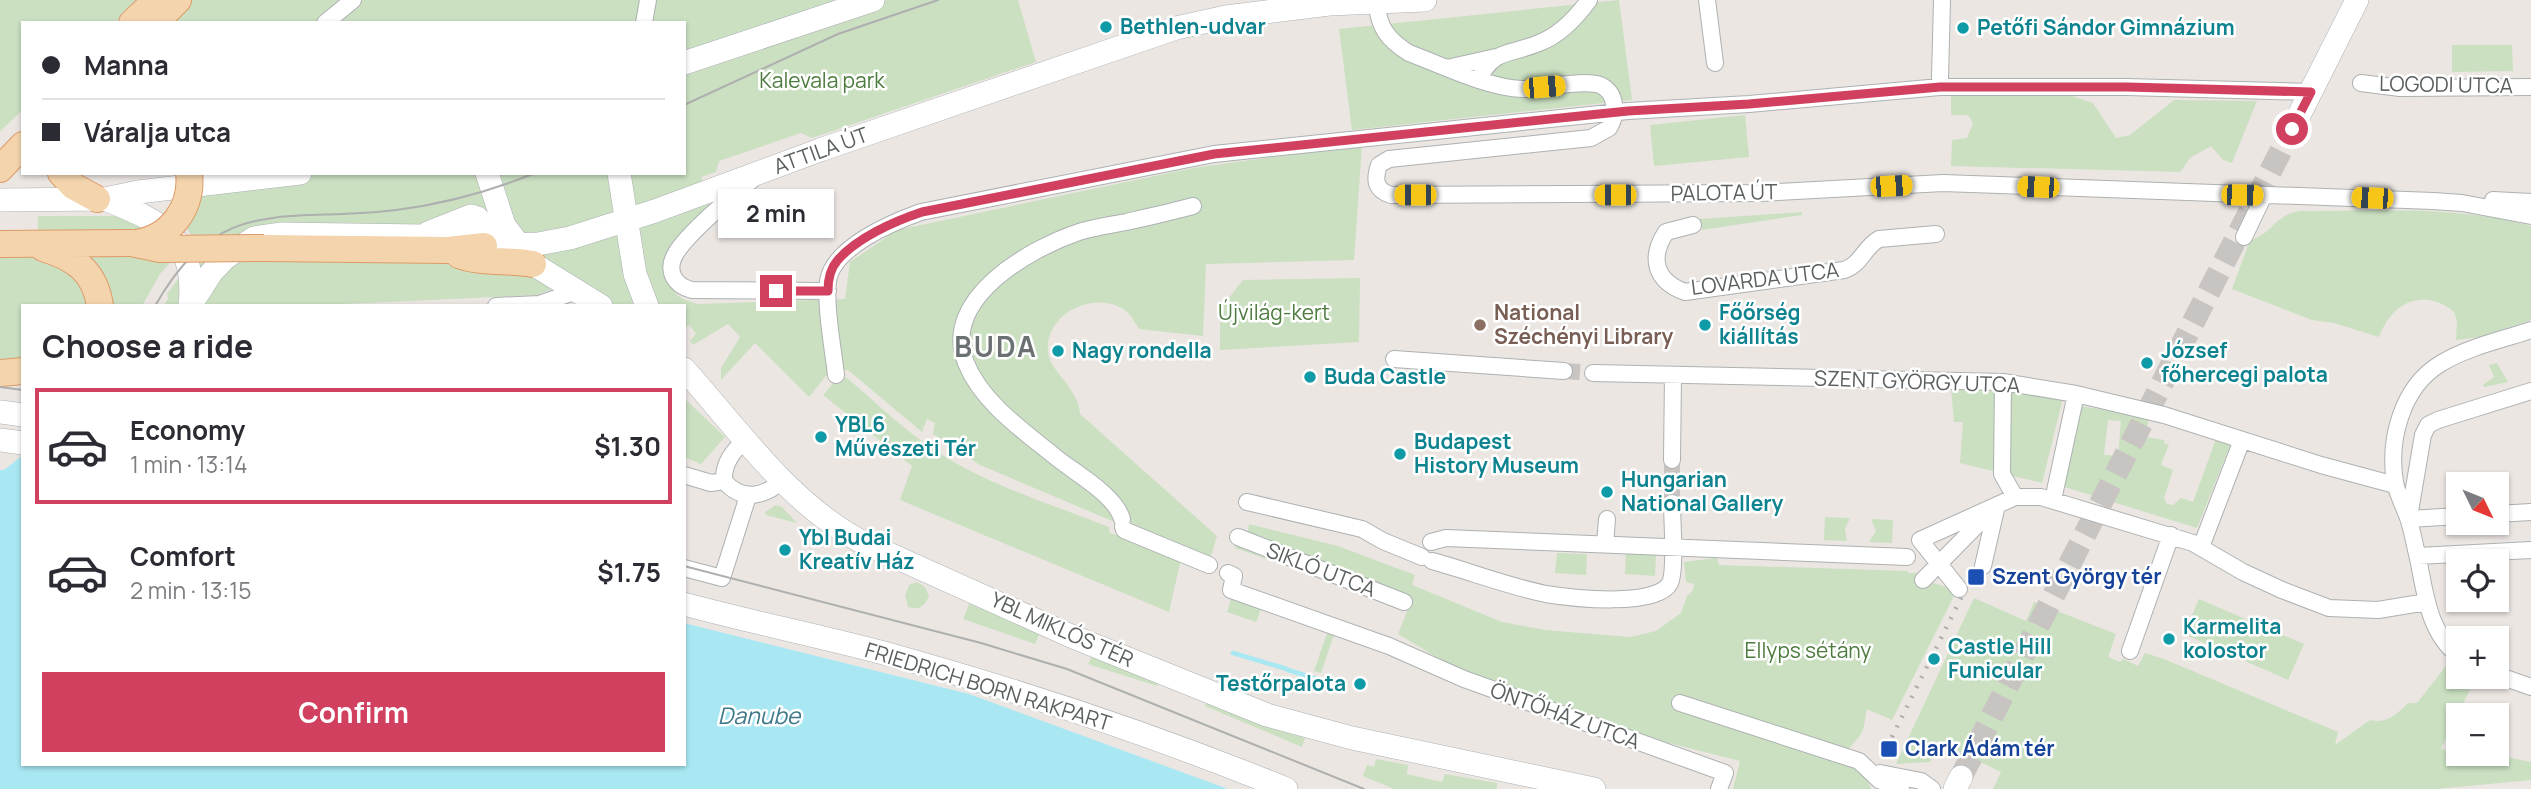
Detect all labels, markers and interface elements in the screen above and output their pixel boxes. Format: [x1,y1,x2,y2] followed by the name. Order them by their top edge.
[1120,12,1266,40] place label: Bethlen-udvar
[1977,13,2235,41] place label: Petőfi Sándor Gimnázium
[1098,19,1114,35] marker: Bethlen-udvar
[1955,20,1971,36] marker: Petőfi Sándor Gimnázium
[84,47,169,83] text: Manna
[759,66,885,94] park label: Kalevala park
[2379,69,2513,99] street label: LOGODI UTCA
[1523,75,1566,99] car
[2276,113,2308,145] route start
[84,114,231,150] text: Váralja utca
[769,120,872,180] street label: ATTILA ÚT
[1870,174,1913,198] car
[2017,176,2060,198] car
[1670,177,1778,207] street label: PALOTA ÚT
[2221,184,2264,206] car
[1395,185,1437,206] car
[1595,185,1637,206] car
[2351,187,2394,209] car
[718,190,834,238] callout: 2 min
[746,197,806,229] text: 2 min
[1689,255,1841,301] street label: LOVARDA UTCA
[760,275,792,307] route end
[1218,298,1330,326] park label: Újvilág-kert
[1494,298,1673,350] place label: National Széchényi Library
[1719,298,1801,350] place label: Főőrség kiállítás
[1472,317,1488,333] marker: National Széchényi Library
[1697,317,1713,333] marker: Főőrség kiállítás
[42,324,253,368] text: Choose a ride
[954,327,1038,365] district label: BUDA
[1072,336,1212,364] place label: Nagy rondella
[2161,336,2328,388] place label: József főhercegi palota
[1050,343,1066,359] marker: Nagy rondella
[2139,355,2155,371] marker: József főhercegi palota
[1324,362,1446,390] place label: Buda Castle
[1814,363,2021,399] street label: SZENT GYÖRGY UTCA
[1302,369,1318,385] marker: Buda Castle
[835,410,976,462] place label: YBL6 Művészeti Tér
[130,412,245,448] text: Economy
[46,415,109,478] icon: car
[1414,427,1579,479] place label: Budapest History Museum
[594,428,661,464] text: $1.30
[813,429,829,445] marker: YBL6 Művészeti Tér
[1392,446,1408,462] marker: Budapest History Museum
[130,448,248,480] text: 1 min · 13:14
[1621,465,1783,517] place label: Hungarian National Gallery
[2446,472,2510,536] north arrow
[2446,472,2509,766] map controls
[1599,484,1615,500] marker: Hungarian National Gallery
[799,523,915,575] place label: Ybl Budai Kreatív Ház
[1263,535,1380,603] street label: SIKLÓ UTCA
[130,538,236,574] text: Comfort
[46,541,109,604] icon: car
[777,542,793,558] marker: Ybl Budai Kreatív Ház
[2446,549,2509,612] button: locate
[597,554,661,590] text: $1.75
[1992,562,2162,590] place label: Szent György tér
[1966,567,1986,587] marker: Szent György tér
[130,574,251,606] text: 2 min · 13:15
[986,585,1138,673] street label: YBL MIKLÓS TÉR
[2183,612,2281,664] place label: Karmelita kolostor
[2446,626,2509,689] button: +
[2161,631,2177,647] marker: Karmelita kolostor
[1948,632,2052,684] place label: Castle Hill Funicular
[862,635,1115,737] street label: FRIEDRICH BORN RAKPART
[1745,636,1871,664] park label: Ellyps sétány
[1926,651,1942,667] marker: Castle Hill Funicular
[1216,669,1346,697] place label: Testőrpalota
[42,672,665,752] button: Confirm
[1487,675,1644,755] street label: ÖNTŐHÁZ UTCA
[1352,676,1368,692] marker: Testőrpalota
[718,699,802,731] water label: Danube
[2446,703,2509,766] button: −
[1905,734,2055,762] place label: Clark Ádám tér
[1879,739,1899,759] marker: Clark Ádám tér

